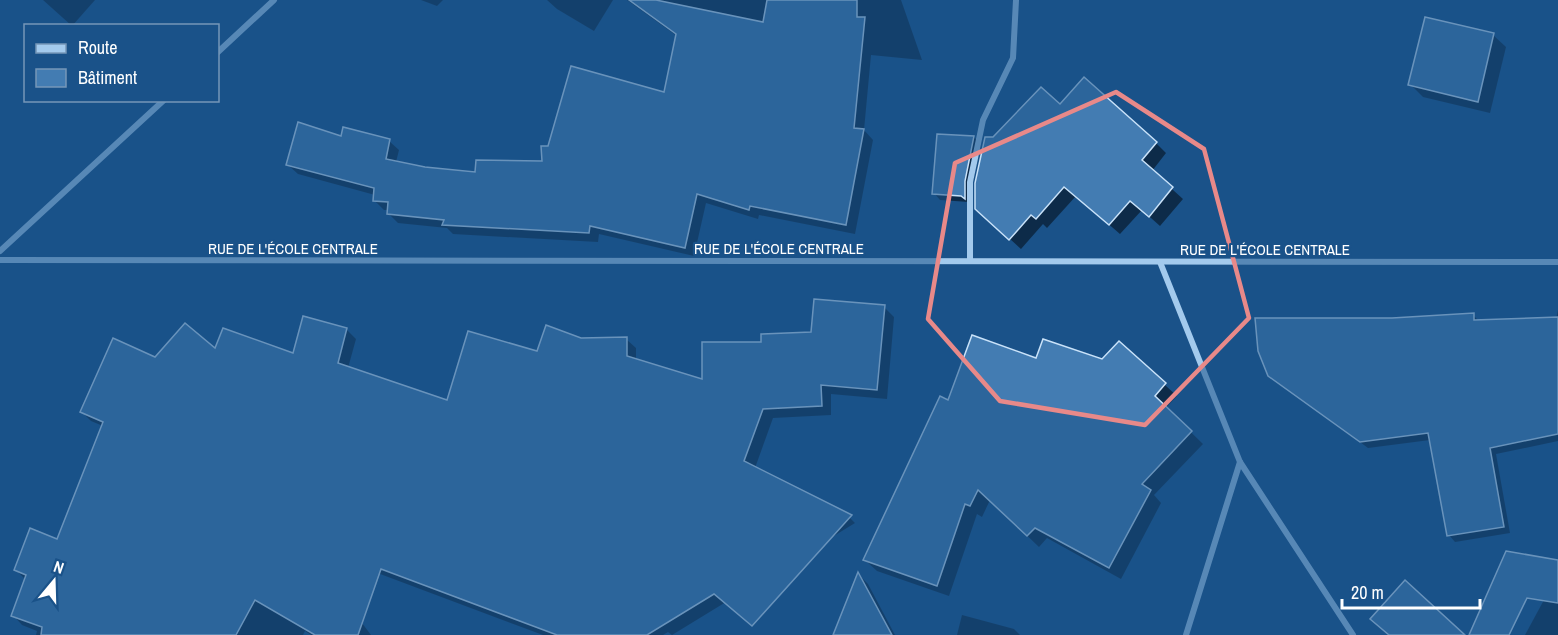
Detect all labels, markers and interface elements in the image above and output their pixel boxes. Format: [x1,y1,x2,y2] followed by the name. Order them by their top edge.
[24,24,219,102] legend
[78,35,117,60] text: Route
[78,65,137,90] text: Bâtiment
[208,238,378,259] street label: RUE DE L'ÉCOLE CENTRALE
[694,238,864,259] street label: RUE DE L'ÉCOLE CENTRALE
[1180,239,1350,260] street label: RUE DE L'ÉCOLE CENTRALE
[24,551,84,611] north arrow
[51,555,67,579] text: N
[1342,572,1480,610] scale bar
[1351,580,1384,605] text: 20 m

